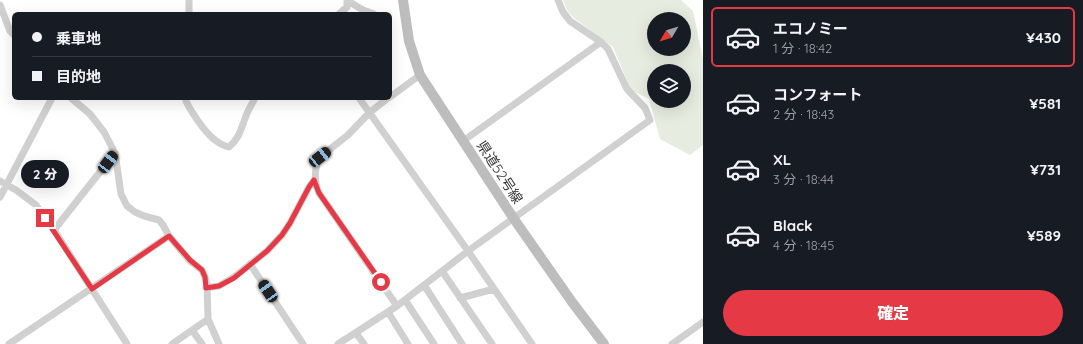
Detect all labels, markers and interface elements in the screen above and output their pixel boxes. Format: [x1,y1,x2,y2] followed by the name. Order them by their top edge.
[647,12,691,56] north arrow
[647,12,691,108] map controls
[725,19,761,55] icon: car
[773,19,848,38] text: エコノミー
[1026,28,1061,47] text: ¥430
[56,29,101,48] text: 乗車地
[773,40,832,56] text: 1 分 · 18:42
[647,64,691,108] button: layers
[56,67,101,86] text: 目的地
[725,85,761,121] icon: car
[773,85,863,104] text: コンフォート
[1029,94,1061,113] text: ¥581
[773,106,834,122] text: 2 分 · 18:43
[473,137,527,207] street label: 県道52号線
[307,145,333,169] car
[96,149,120,175] car
[773,150,791,169] text: XL
[725,151,761,187] icon: car
[21,160,69,188] callout: 2 分
[1030,160,1061,179] text: ¥731
[33,166,57,182] text: 2 分
[773,171,834,187] text: 3 分 · 18:44
[36,209,54,227] route end
[773,216,813,235] text: Black
[725,217,761,253] icon: car
[1027,226,1061,245] text: ¥589
[773,237,834,253] text: 4 分 · 18:45
[372,273,390,291] route start
[256,278,280,304] car
[723,290,1063,336] button: 確定

